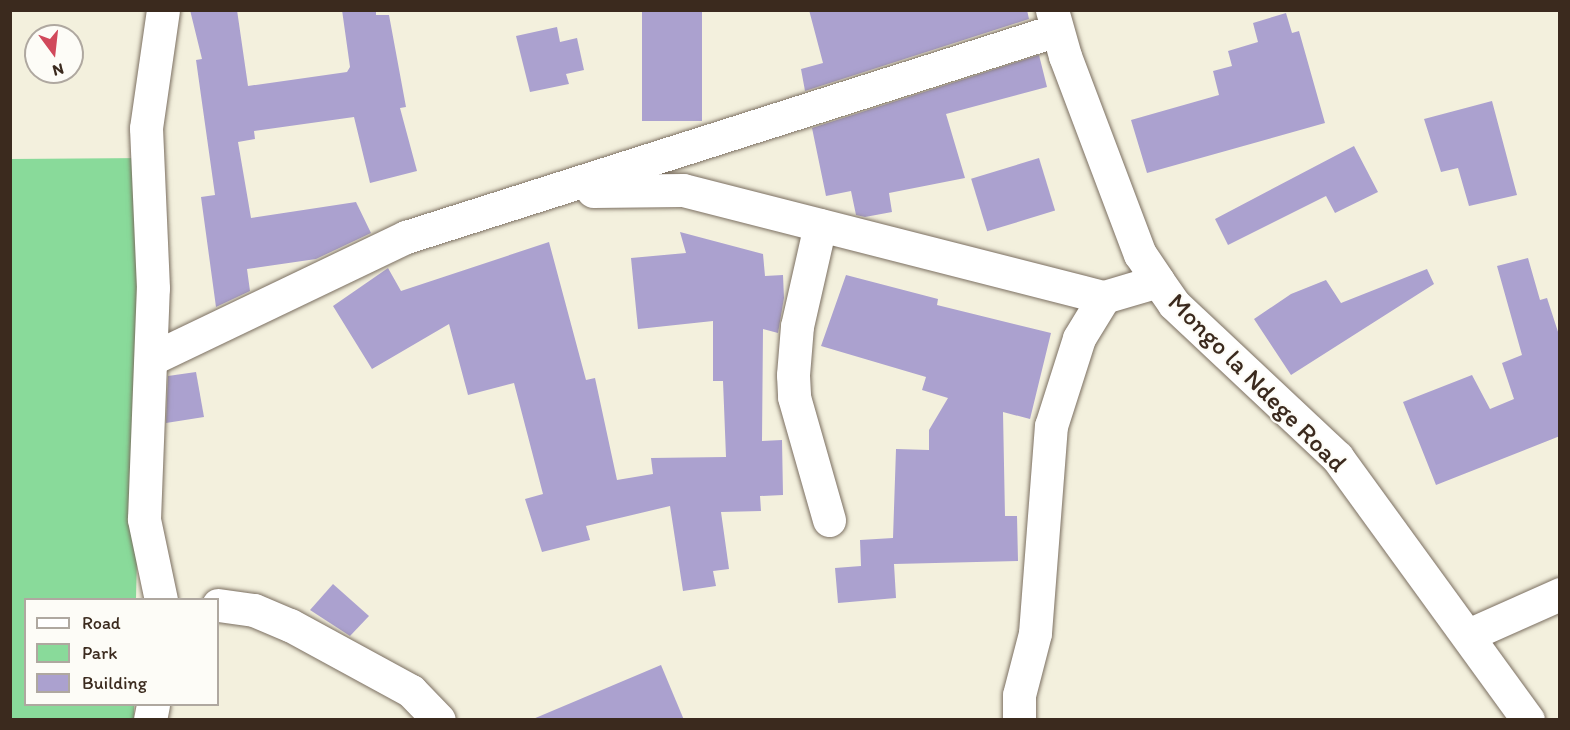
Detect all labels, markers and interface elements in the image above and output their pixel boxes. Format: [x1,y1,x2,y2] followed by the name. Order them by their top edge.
[24,24,84,84] north arrow
[51,59,66,81] text: N
[1161,287,1353,479] street label: Mongo la Ndege Road
[24,598,219,706] legend
[82,612,121,634] text: Road
[82,642,117,664] text: Park
[82,672,147,694] text: Building

